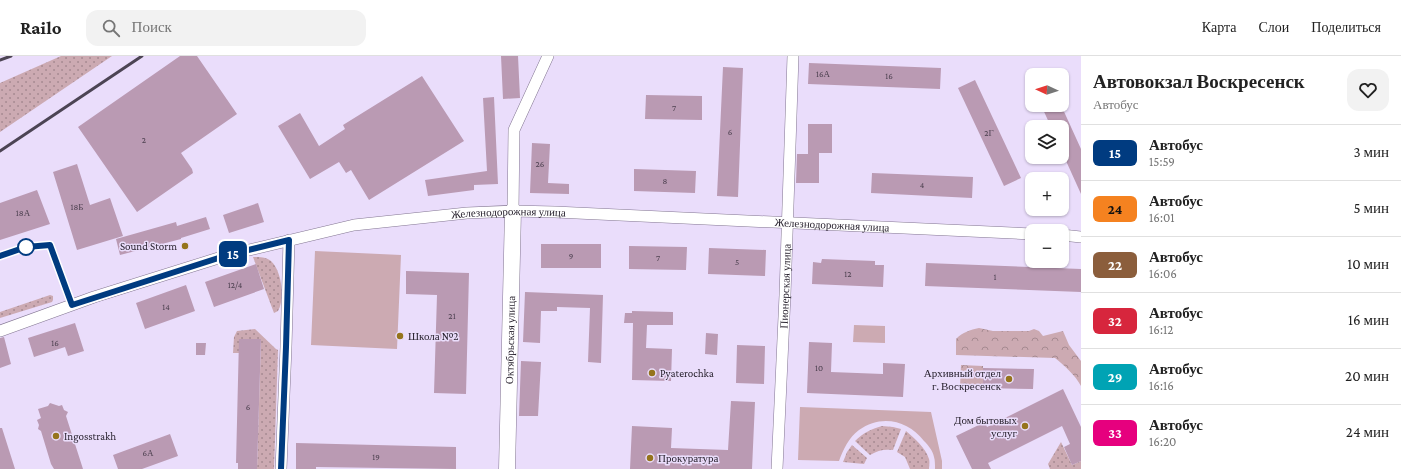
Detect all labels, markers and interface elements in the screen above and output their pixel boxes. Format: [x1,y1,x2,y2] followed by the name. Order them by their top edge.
[86,10,366,46] search box
[20,17,62,38] text: Railo
[100,17,122,39] icon: search
[132,19,172,35] text: Поиск
[1202,19,1236,35] text: Карта
[1258,19,1289,35] text: Слои
[1311,19,1381,35] text: Поделиться
[1025,68,1069,112] north arrow
[1025,68,1069,268] map controls
[816,69,831,79] house number: 16А
[1347,69,1389,111] button: heart
[885,71,893,81] house number: 16
[1093,71,1305,92] text: Автовокзал Воскресенск
[1093,97,1139,112] text: Автобус
[672,103,676,113] house number: 7
[1025,120,1069,164] button: layers
[728,127,733,137] house number: 6
[984,128,994,138] house number: 2Г
[142,135,146,145] house number: 2
[1149,137,1203,153] text: Автобус
[1354,144,1389,160] text: 3 мин
[1109,145,1121,161] text: 15
[1149,154,1175,169] text: 15:59
[536,159,545,169] house number: 26
[1025,172,1069,216] button: +
[663,176,668,186] house number: 8
[920,180,925,190] house number: 4
[1149,193,1203,209] text: Автобус
[1354,200,1389,216] text: 5 мин
[1108,201,1122,217] text: 24
[71,202,84,212] house number: 18Б
[451,205,566,221] street label: Железнодорожная улица
[16,208,31,218] house number: 18А
[1149,210,1175,225] text: 16:01
[775,216,890,233] street label: Железнодорожная улица
[1025,224,1069,268] button: −
[17,238,35,256] unlabelled marker
[120,240,177,252] place label: Sound Storm
[180,241,190,251] marker: Sound Storm
[215,241,251,267] line badge: 15
[777,243,793,329] street label: Пионерская улица
[227,246,239,262] text: 15
[1149,249,1203,265] text: Автобус
[569,251,574,261] house number: 9
[656,253,660,263] house number: 7
[1347,256,1389,272] text: 10 мин
[735,257,739,267] house number: 5
[1108,257,1122,273] text: 22
[1149,266,1177,281] text: 16:06
[844,269,852,279] house number: 12
[994,272,997,282] house number: 1
[228,280,243,290] house number: 12/4
[503,296,517,384] street label: Октябрьская улица
[162,302,170,312] house number: 14
[1149,305,1203,321] text: Автобус
[448,311,456,321] house number: 21
[1348,312,1389,328] text: 16 мин
[1108,313,1122,329] text: 32
[1149,322,1173,337] text: 16:12
[408,330,458,342] place label: Школа №2
[395,331,405,341] marker: Школа №2
[51,338,59,348] house number: 16
[1149,361,1203,377] text: Автобус
[815,363,823,373] house number: 10
[660,367,714,380] place label: Pyaterochka
[924,367,1002,392] place label: Архивный отдел г. Воскресенск
[647,368,657,378] marker: Pyaterochka
[1345,368,1389,384] text: 20 мин
[1108,369,1122,385] text: 29
[1004,374,1014,384] marker: Архивный отдел г. Воскресенск
[1149,378,1174,393] text: 16:16
[246,402,251,412] house number: 6
[954,414,1017,439] place label: Дом бытовых услуг
[1149,417,1203,433] text: Автобус
[1020,421,1030,431] marker: Дом бытовых услуг
[1346,424,1389,440] text: 24 мин
[1108,425,1122,441] text: 33
[64,430,116,443] place label: Ingosstrakh
[51,431,61,441] marker: Ingosstrakh
[1149,434,1176,449] text: 16:20
[142,448,154,458] house number: 6А
[372,452,380,462] house number: 19
[658,452,718,464] place label: Прокуратура
[645,453,655,463] marker: Прокуратура

